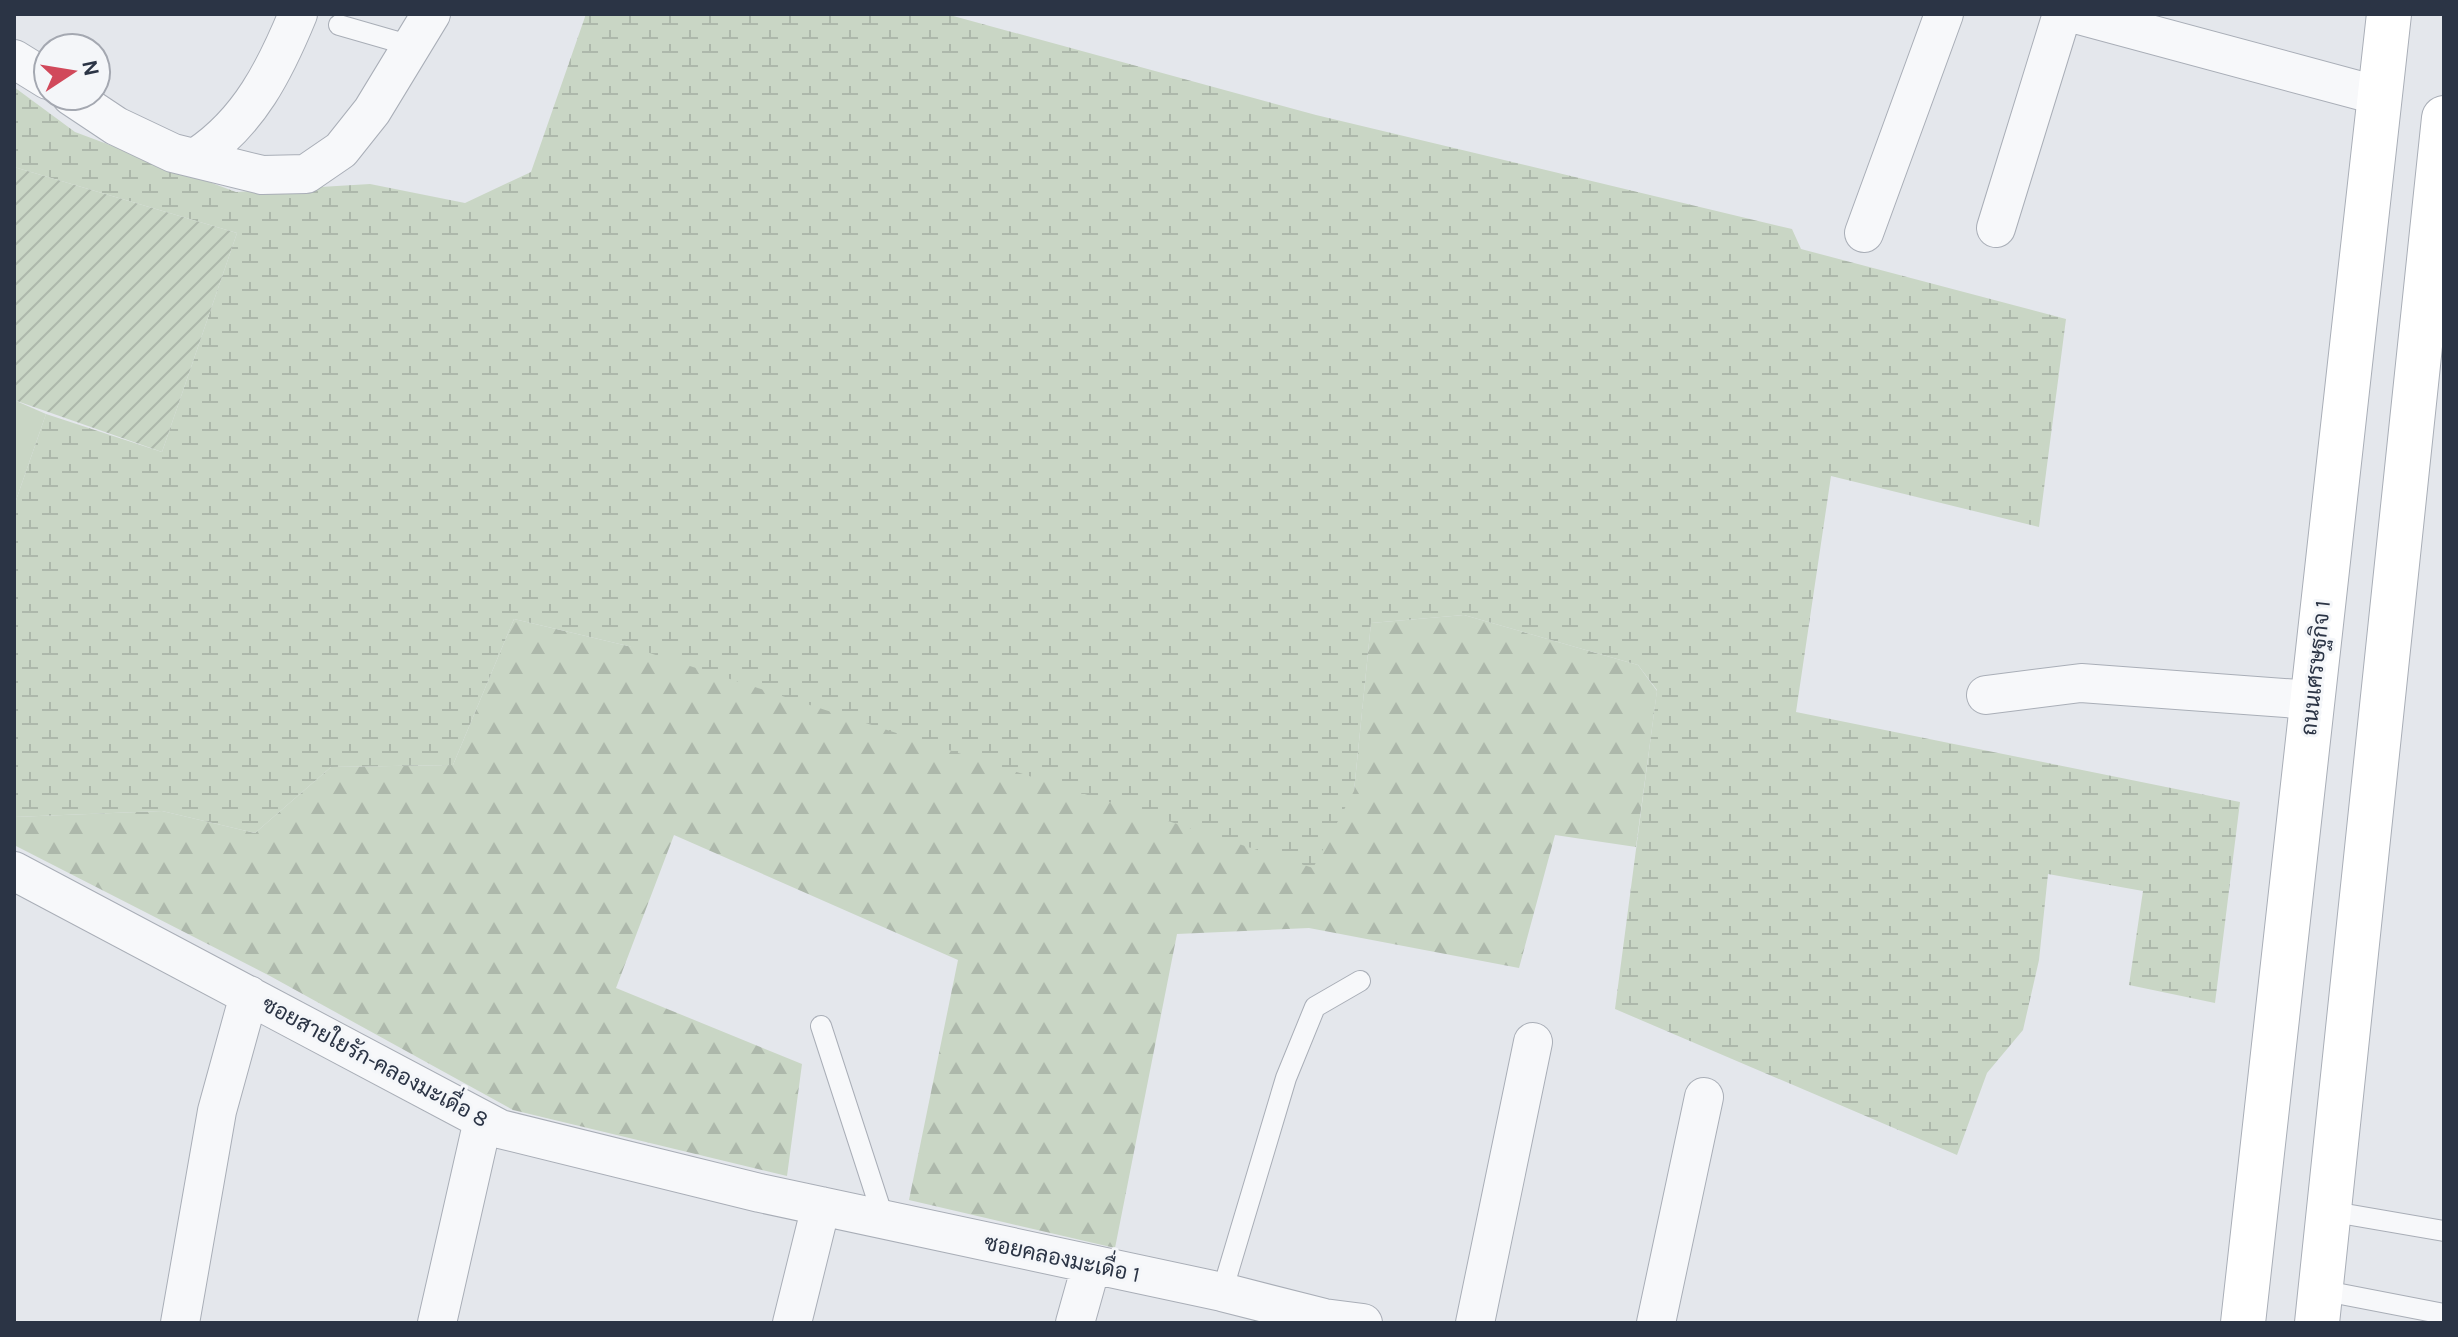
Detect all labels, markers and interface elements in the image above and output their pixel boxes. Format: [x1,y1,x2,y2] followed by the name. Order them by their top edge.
[32,32,112,112] north arrow
[76,58,105,78] text: N
[2295,599,2338,737] street label: ถนนเศรษฐกิจ 1
[257,985,496,1133] street label: ซอยสายใยรัก-คลองมะเดื่อ 8
[982,1223,1144,1288] street label: ซอยคลองมะเดื่อ 1

